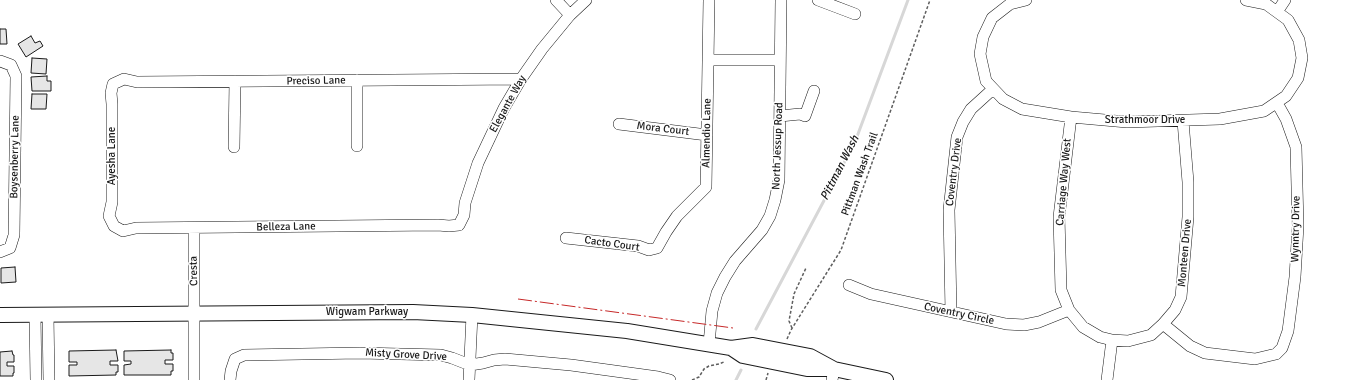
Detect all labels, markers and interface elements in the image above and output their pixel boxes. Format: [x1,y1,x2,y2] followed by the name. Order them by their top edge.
[487,73,529,135] street label: Elegante Way
[286,74,346,88] street label: Preciso Lane
[700,98,714,168] street label: Almendio Lane
[770,102,786,190] street label: North Jessup Road
[1105,113,1185,127] street label: Strathmoor Drive
[8,115,22,199] street label: Boysenberry Lane
[636,119,690,139] street label: Mora Court
[105,127,119,185] street label: Ayesha Lane
[839,130,881,218] street label: Pittman Wash Trail
[817,133,863,203] water label: Pittman Wash
[943,137,965,207] street label: Coventry Drive
[1054,138,1074,226] street label: Carriage Way West
[1289,195,1303,263] street label: Wynntry Drive
[1175,218,1195,288] street label: Monteen Drive
[256,220,316,234] street label: Belleza Lane
[584,234,640,254] street label: Cacto Court
[187,256,201,286] street label: Cresta
[923,300,995,328] street label: Coventry Circle
[326,305,408,319] street label: Wigwam Parkway
[365,346,447,364] street label: Misty Grove Drive

